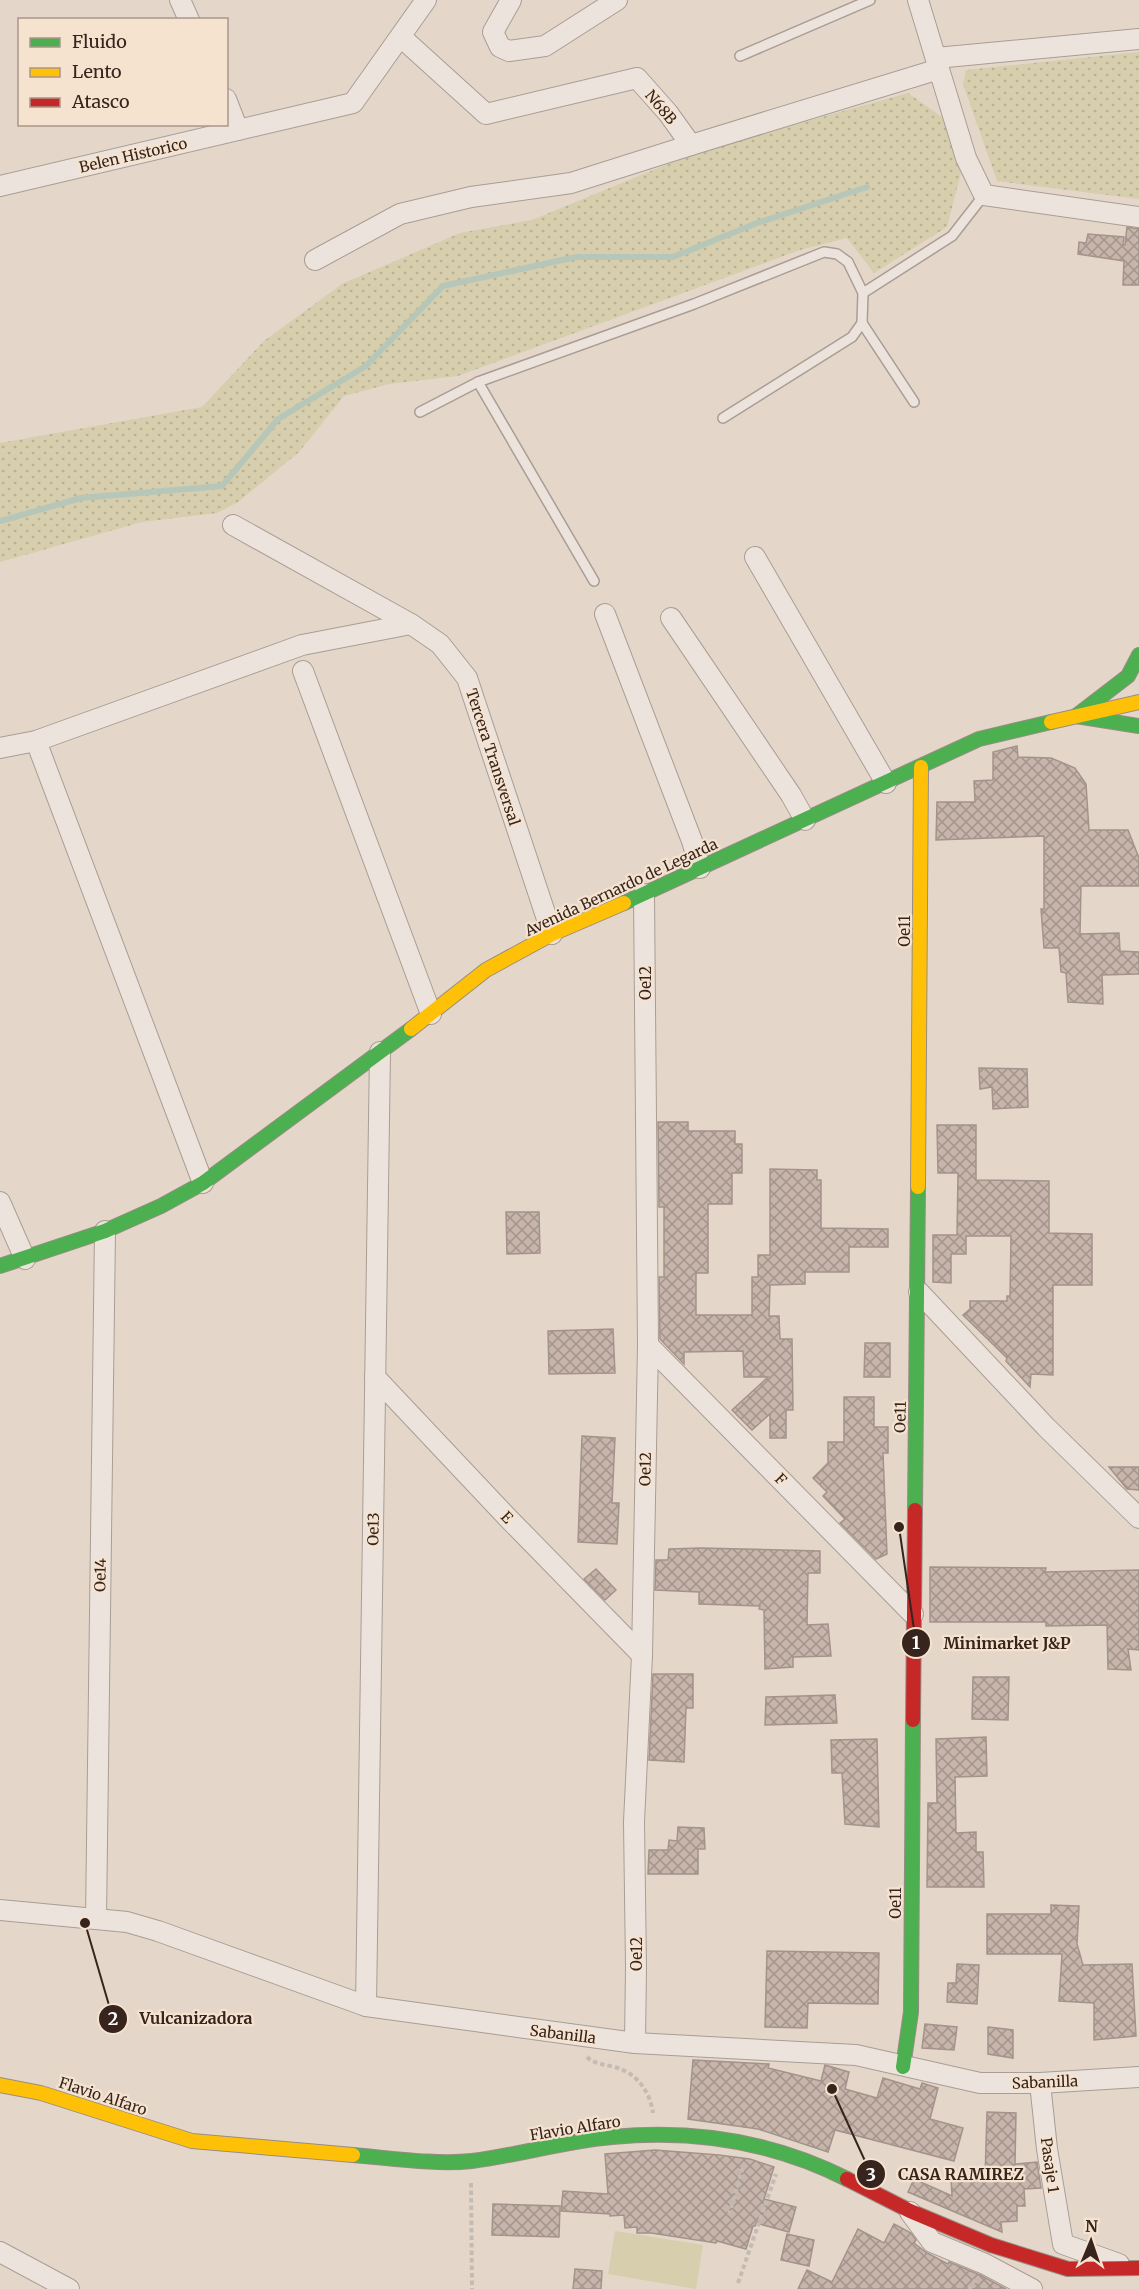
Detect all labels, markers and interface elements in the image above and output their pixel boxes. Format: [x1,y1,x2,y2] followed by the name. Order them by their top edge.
[18,18,228,126] legend
[72,30,127,53] text: Fluido
[72,60,122,83] text: Lento
[641,86,681,128] street label: N68B
[71,90,130,113] text: Atasco
[77,133,189,177] street label: Belen Historico
[462,686,524,828] street label: Tercera Transversal
[521,834,720,941] street label: Avenida Bernardo de Legarda
[895,915,914,947] street label: Oe11
[636,966,655,1000] street label: Oe12
[890,1401,910,1433] street label: Oe11
[635,1452,655,1486] street label: Oe12
[771,1469,791,1489] street label: F
[497,1507,517,1527] street label: E
[363,1512,383,1546] street label: Oe13
[90,1558,110,1592] street label: Oe14
[901,1626,1082,1660] callout: Minimarket J&P
[912,1631,920,1654] text: 1
[943,1633,1071,1653] text: Minimarket J&P
[886,1887,905,1919] street label: Oe11
[627,1937,646,1971] street label: Oe12
[98,2002,265,2036] callout: Vulcanizadora
[108,2007,118,2030] text: 2
[139,2008,252,2028] text: Vulcanizadora
[529,2021,597,2047] street label: Sabanilla
[1011,2071,1079,2093] street label: Sabanilla
[57,2073,150,2119] street label: Flavio Alfaro
[528,2111,622,2145] street label: Flavio Alfaro
[1037,2136,1063,2194] street label: Pasaje 1
[856,2157,1035,2191] callout: CASA RAMIREZ
[866,2163,876,2186] text: 3
[898,2164,1024,2184] text: CASA RAMIREZ
[1061,2211,1121,2271] north arrow
[1085,2216,1099,2236] text: N

